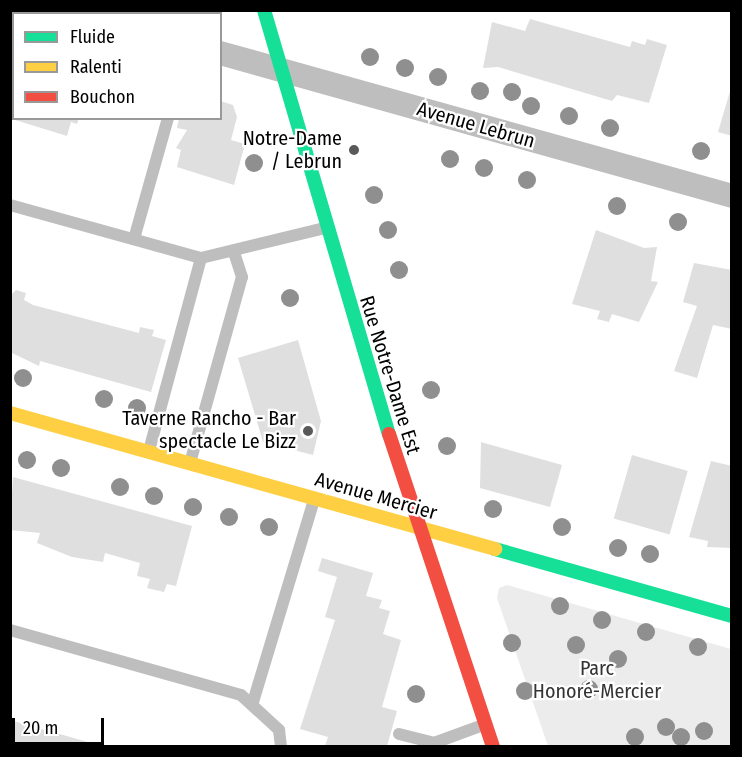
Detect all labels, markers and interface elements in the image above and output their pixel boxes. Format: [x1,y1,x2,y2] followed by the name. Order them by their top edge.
[12,12,222,120] legend
[70,26,115,48] text: Fluide
[70,56,122,78] text: Ralenti
[70,86,135,108] text: Bouchon
[414,97,538,153] street label: Avenue Lebrun
[243,126,342,173] place label: Notre-Dame / Lebrun
[347,143,361,157] marker: Notre-Dame / Lebrun
[354,293,426,457] street label: Rue Notre-Dame Est
[122,407,296,454] place label: Taverne Rancho - Bar spectacle Le Bizz
[301,424,315,438] marker: Taverne Rancho - Bar spectacle Le Bizz
[312,467,440,525] street label: Avenue Mercier
[533,656,661,703] park label: Parc Honoré-Mercier
[15,706,106,744] scale bar
[23,717,58,739] text: 20 m

